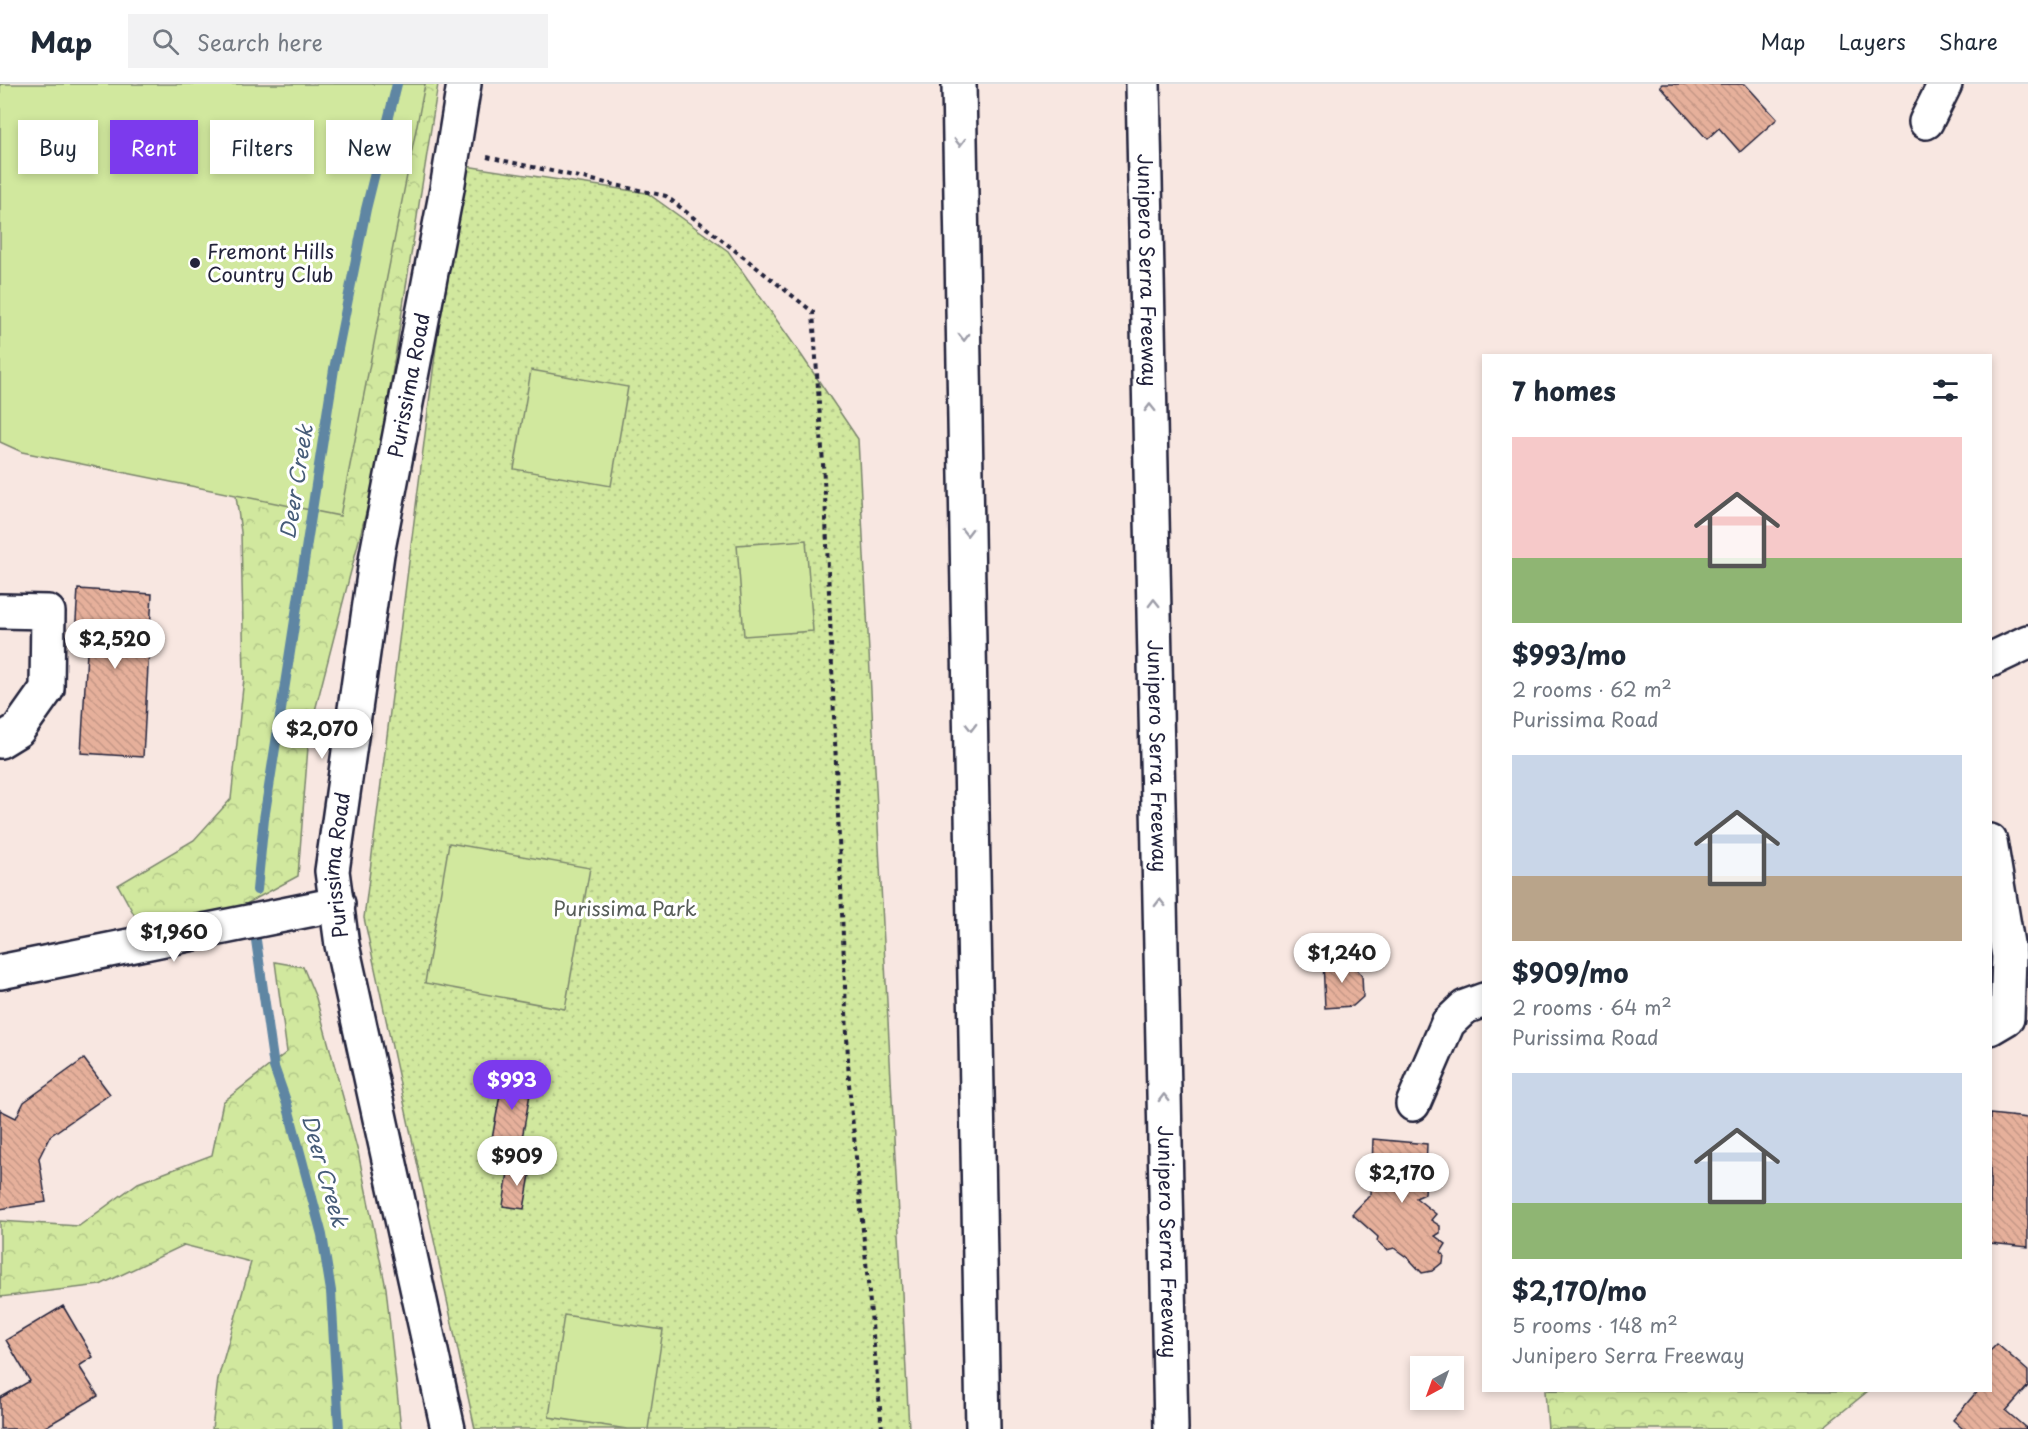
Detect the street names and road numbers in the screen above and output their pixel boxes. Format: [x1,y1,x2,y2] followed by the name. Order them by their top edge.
[1130,153,1165,387] street label: Junipero Serra Freeway
[380,310,437,460] street label: Purissima Road
[1141,639,1175,872] street label: Junipero Serra Freeway
[315,790,357,940] street label: Purissima Road
[1151,1125,1186,1358] street label: Junipero Serra Freeway

